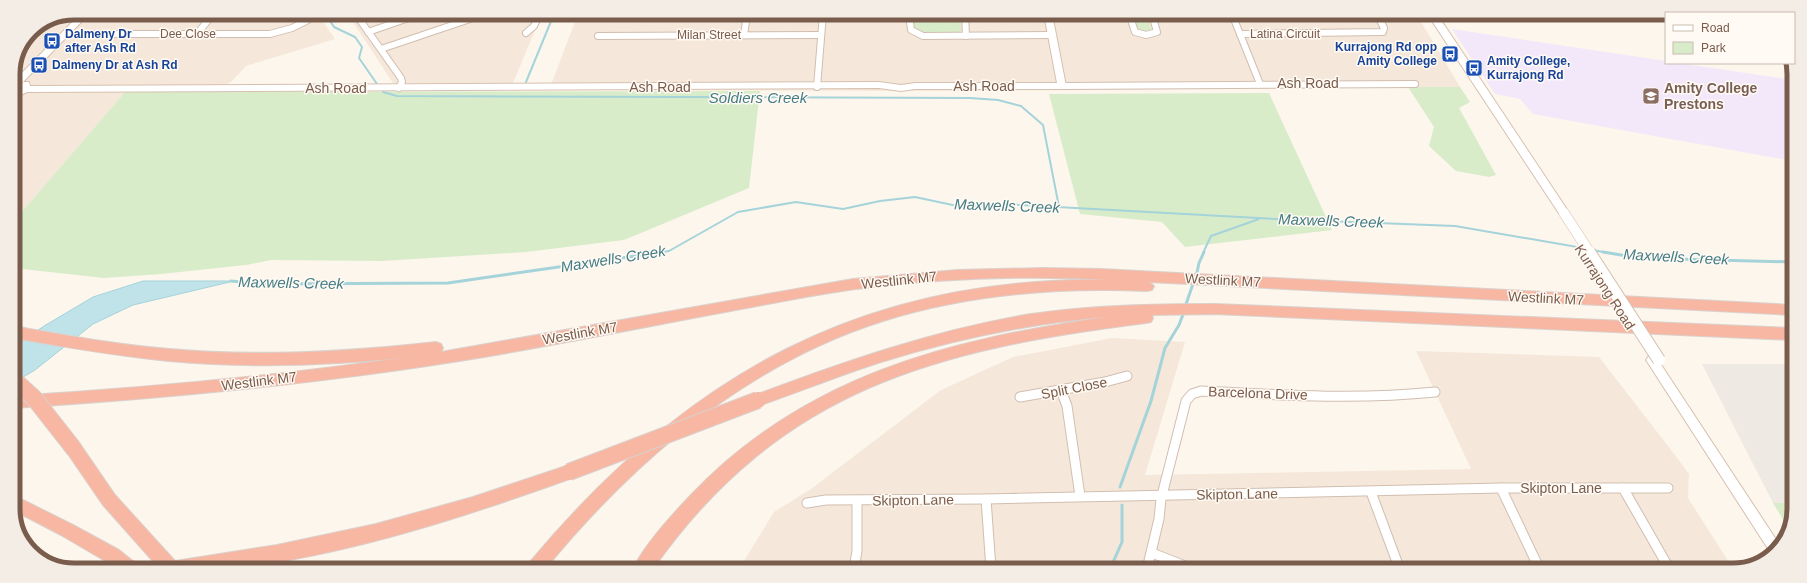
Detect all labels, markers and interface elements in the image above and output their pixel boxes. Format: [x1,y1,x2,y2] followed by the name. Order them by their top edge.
[1665,12,1795,64] legend
[1701,21,1730,35] text: Road
[65,27,136,55] place label: Dalmeny Dr after Ash Rd
[160,27,216,41] street label: Dee Close
[1250,27,1321,41] street label: Latina Circuit
[677,28,742,42] street label: Milan Street
[42,31,62,51] bus stop icon: Dalmeny Dr after Ash Rd
[1335,40,1437,68] place label: Kurrajong Rd opp Amity College
[1701,41,1727,55] text: Park
[1440,44,1460,64] bus stop icon: Kurrajong Rd opp Amity College
[1487,54,1570,82] place label: Amity College, Kurrajong Rd
[29,55,49,75] bus stop icon: Dalmeny Dr at Ash Rd
[52,58,178,72] place label: Dalmeny Dr at Ash Rd
[1464,58,1484,78] bus stop icon: Amity College, Kurrajong Rd
[1277,75,1339,91] street label: Ash Road
[953,78,1015,94] street label: Ash Road
[629,79,691,95] street label: Ash Road
[305,80,367,96] street label: Ash Road
[1664,80,1758,112] place label: Amity College Prestons
[1641,86,1661,106] school or university icon: Amity College Prestons
[709,89,809,106] water label: Soldiers Creek
[954,195,1062,216] water label: Maxwells Creek
[1278,210,1386,231] water label: Maxwells Creek
[559,242,668,275] water label: Maxwells Creek
[1572,242,1638,332] street label: Kurrajong Road
[1623,245,1731,268] water label: Maxwells Creek
[860,268,938,292] street label: Westlink M7
[1185,270,1262,290] street label: Westlink M7
[238,273,346,292] water label: Maxwells Creek
[1508,288,1585,308] street label: Westlink M7
[541,318,619,347] street label: Westlink M7
[220,368,298,394] street label: Westlink M7
[1040,374,1109,402] street label: Split Close
[1208,383,1308,403] street label: Barcelona Drive
[1520,480,1602,496] street label: Skipton Lane
[1196,485,1278,503] street label: Skipton Lane
[872,491,954,509] street label: Skipton Lane

